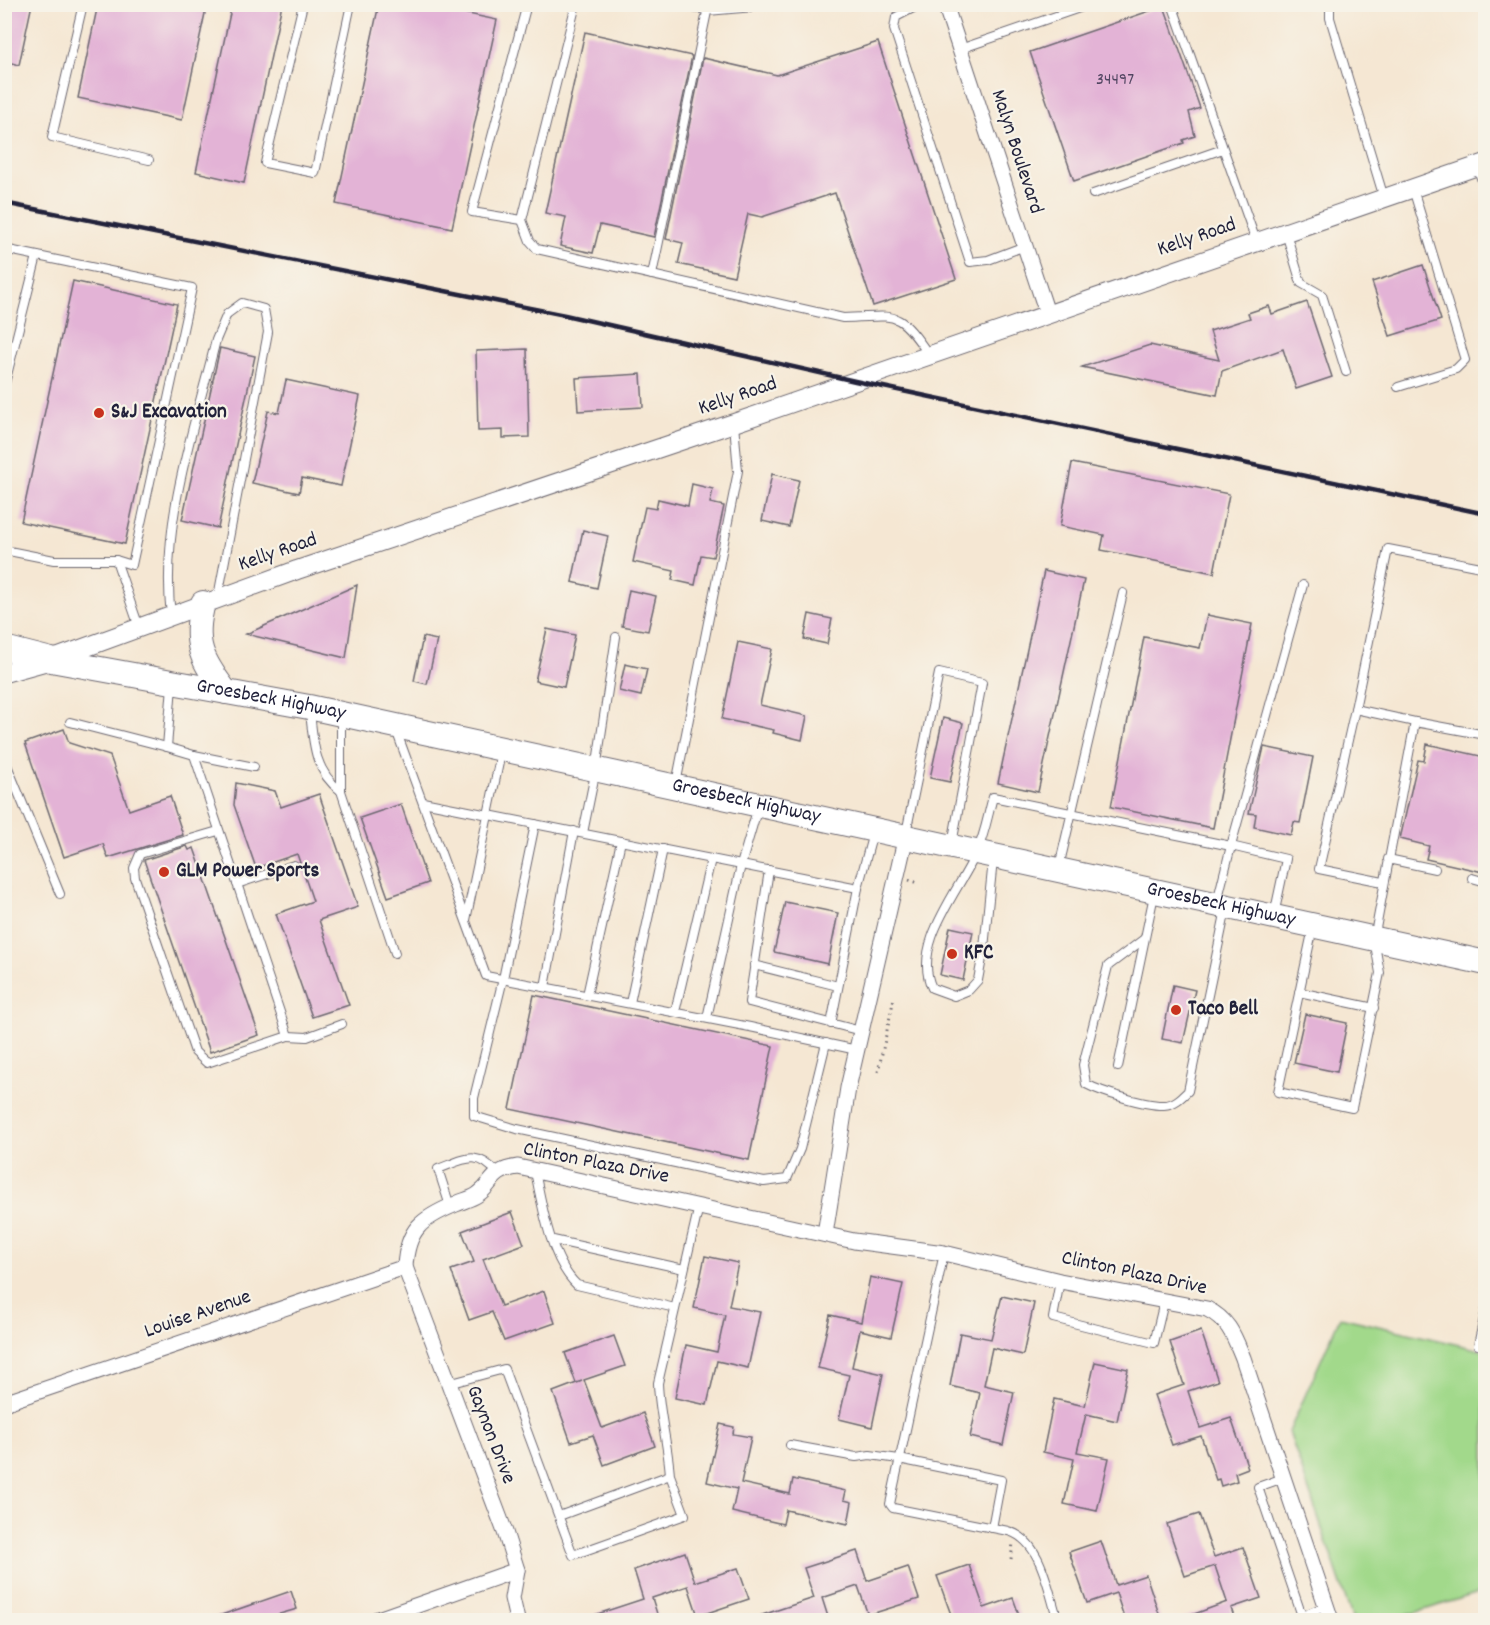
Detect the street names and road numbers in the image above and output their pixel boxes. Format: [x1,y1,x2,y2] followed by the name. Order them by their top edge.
[982,86,1050,218] street label: Malyn Boulevard
[1154,211,1240,265] street label: Kelly Road
[695,370,781,424] street label: Kelly Road
[235,526,321,580] street label: Kelly Road
[194,672,349,730] street label: Groesbeck Highway
[669,771,824,833] street label: Groesbeck Highway
[1144,875,1299,936] street label: Groesbeck Highway
[520,1135,672,1193] street label: Clinton Plaza Drive
[1058,1244,1210,1304] street label: Clinton Plaza Drive
[141,1283,255,1347] street label: Louise Avenue
[458,1382,522,1488] street label: Gaynon Drive

